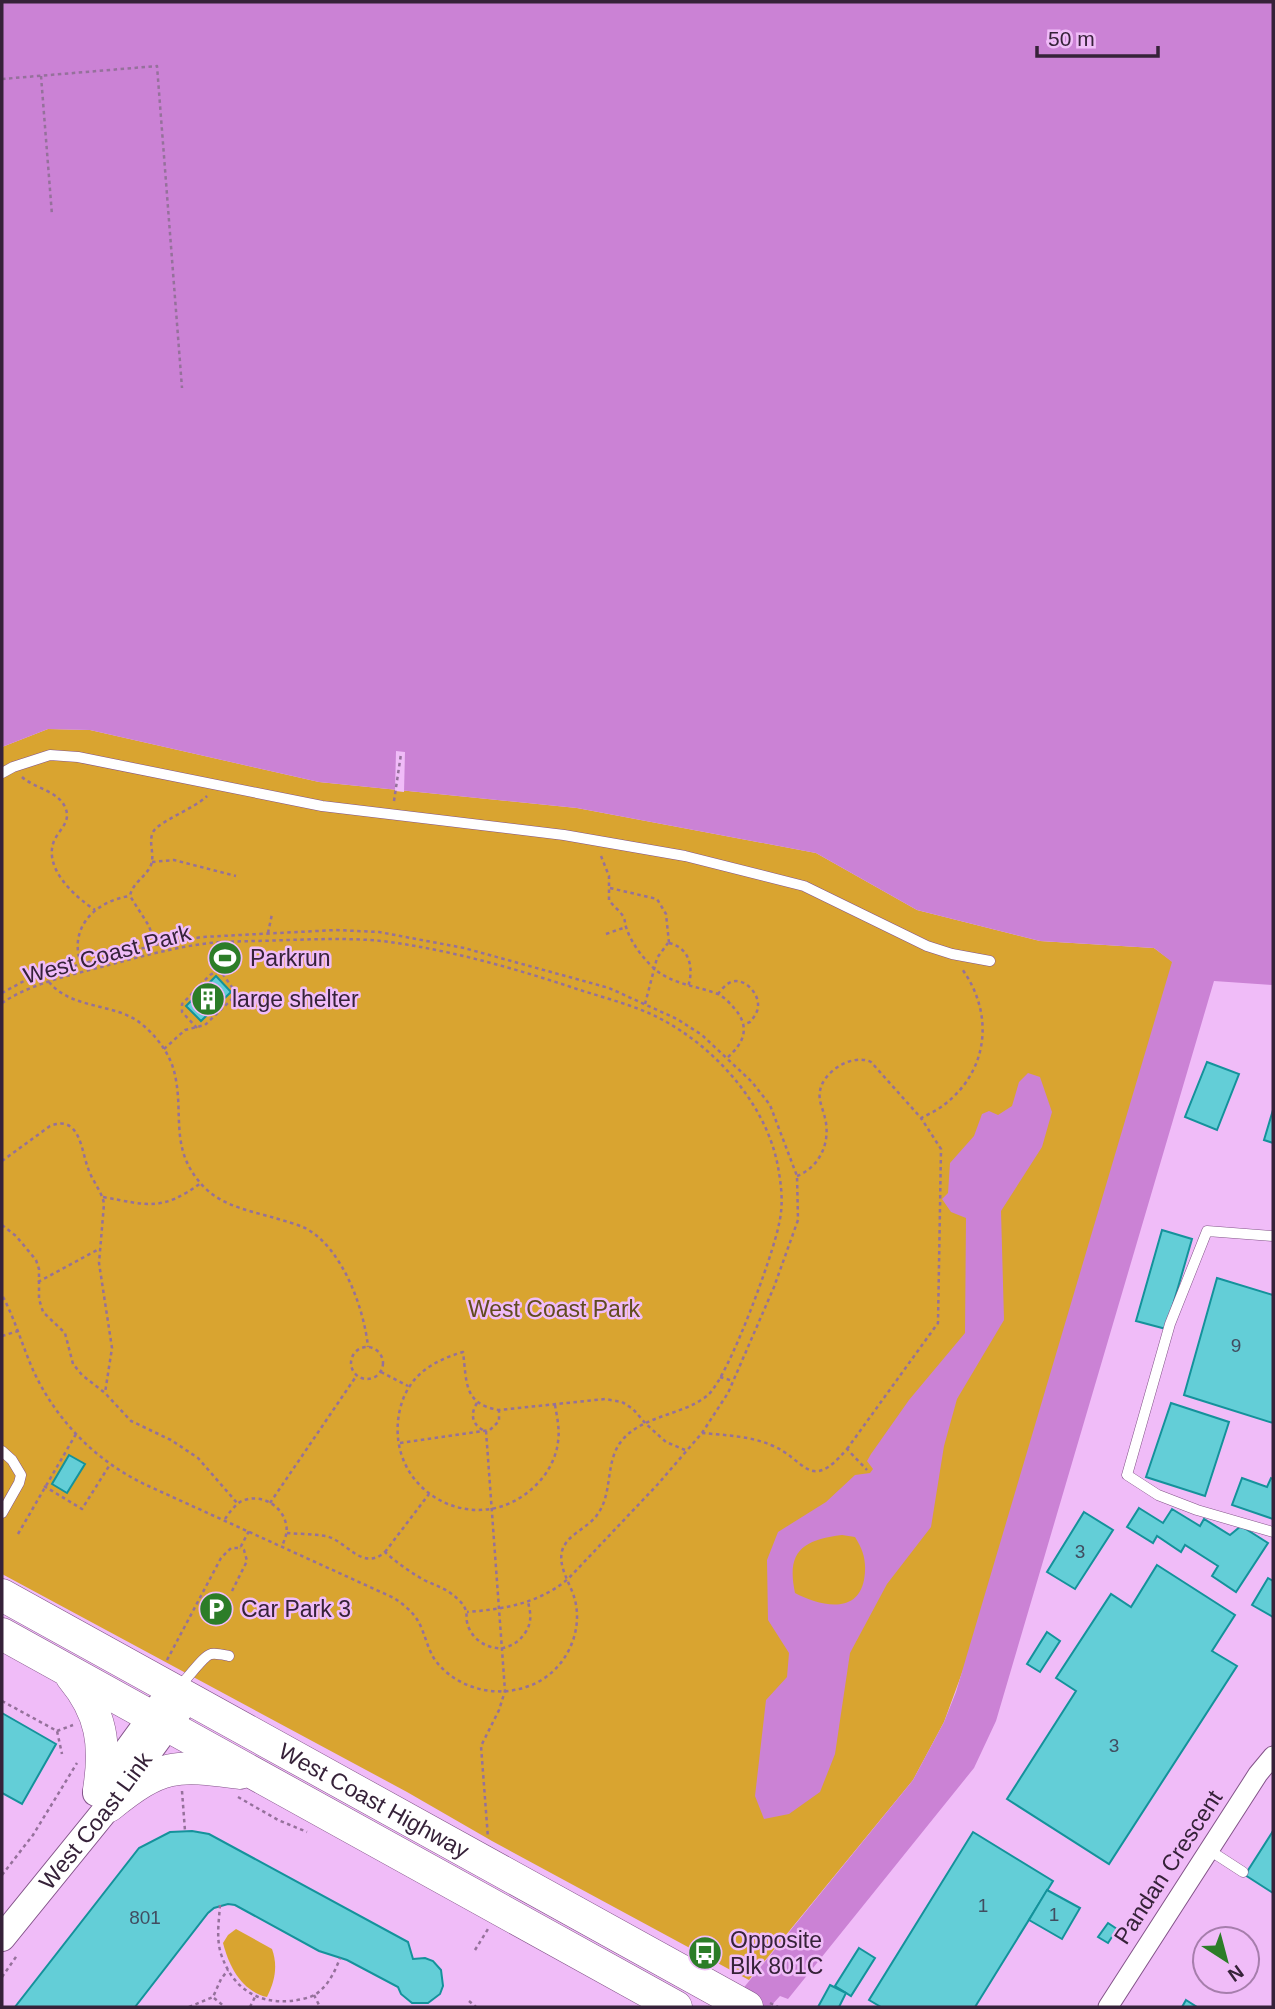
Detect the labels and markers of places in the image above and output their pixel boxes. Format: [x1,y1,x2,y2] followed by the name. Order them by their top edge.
[206,939,244,977] sports icon: Parkrun
[250,945,331,971] place label: Parkrun
[189,980,227,1018] building icon: large shelter
[232,986,359,1012] place label: large shelter
[197,1590,235,1628] parking icon: Car Park 3
[241,1596,351,1622] place label: Car Park 3
[730,1927,823,1979] place label: Opposite Blk 801C
[686,1934,724,1972] bus stop icon: Opposite Blk 801C

